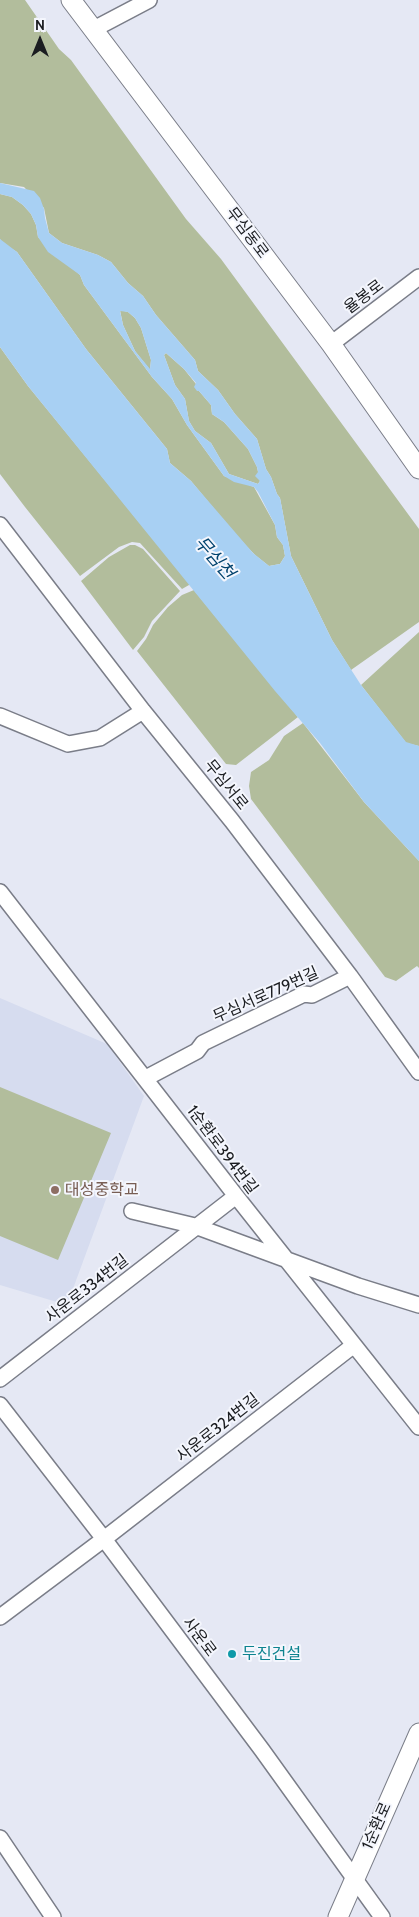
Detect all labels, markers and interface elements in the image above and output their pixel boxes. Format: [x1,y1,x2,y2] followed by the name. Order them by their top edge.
[15,15,65,65] north arrow
[35,16,45,34] text: N
[222,204,272,262] street label: 무심동로
[341,276,387,318] street label: 율봉로
[190,532,238,584] water label: 무심천
[200,756,252,814] street label: 무심서로
[210,963,322,1027] street label: 무심서로779번길
[182,1102,262,1198] street label: 1순환로394번길
[65,1180,139,1200] place label: 대성중학교
[49,1184,61,1196] marker: 대성중학교
[42,1251,132,1327] street label: 사운로334번길
[173,1390,263,1466] street label: 사운로324번길
[178,1614,220,1660] street label: 사운로
[242,1644,301,1664] place label: 두진건설
[226,1648,238,1660] marker: 두진건설
[358,1800,396,1852] street label: 1순환로

